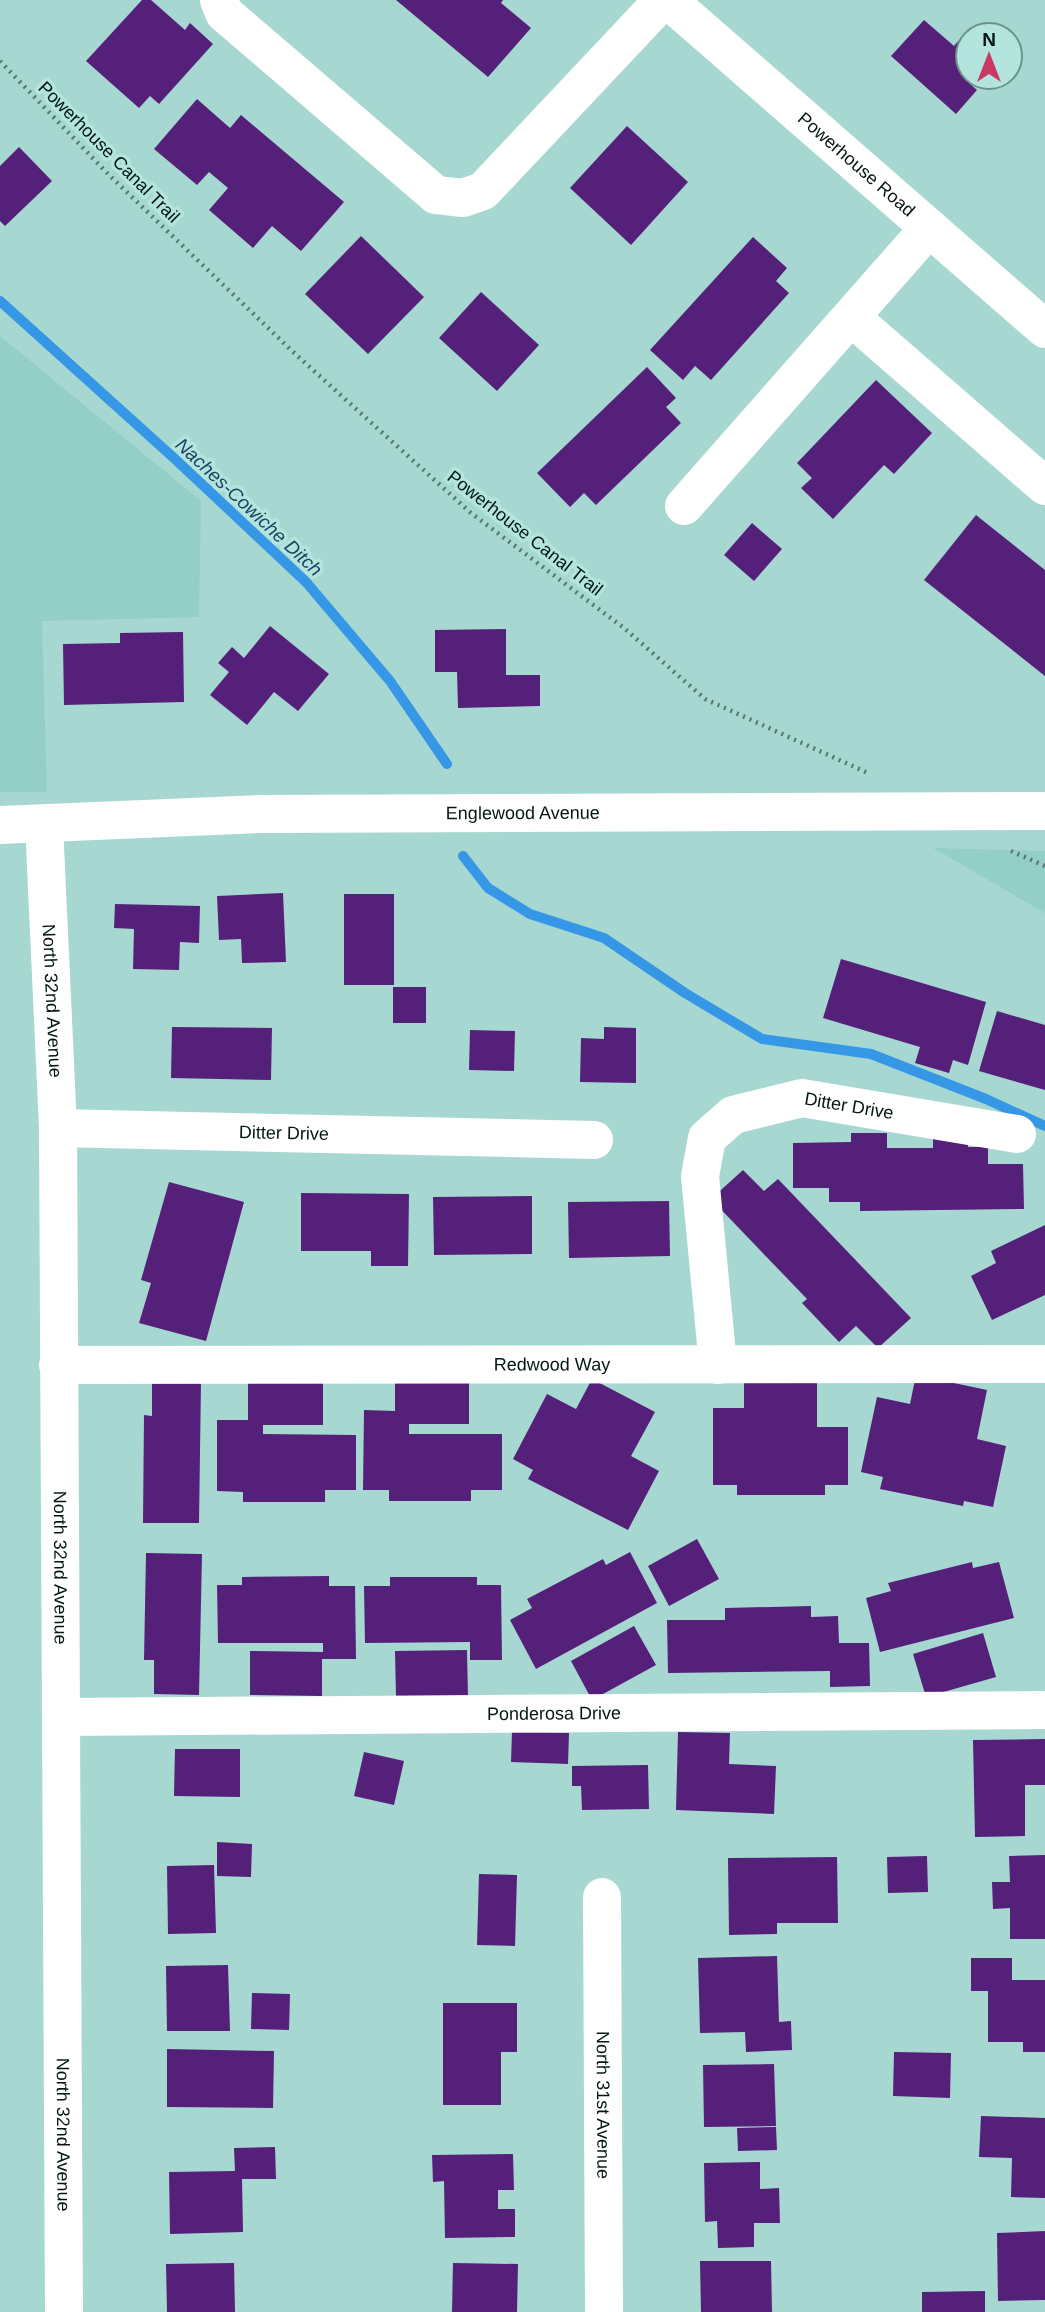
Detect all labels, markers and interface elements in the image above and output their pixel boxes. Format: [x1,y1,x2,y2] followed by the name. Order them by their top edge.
[954,21,1024,91] north arrow
[982,29,996,50] text: N
[34,77,184,227] street label: Powerhouse Canal Trail
[794,108,919,221] street label: Powerhouse Road
[172,434,326,580] water label: Naches-Cowiche Ditch
[444,466,606,600] street label: Powerhouse Canal Trail
[446,803,600,823] street label: Englewood Avenue
[39,923,66,1078] street label: North 32nd Avenue
[803,1089,895,1123] street label: Ditter Drive
[239,1122,329,1144] street label: Ditter Drive
[494,1354,610,1375] street label: Redwood Way
[50,1491,71,1645] street label: North 32nd Avenue
[487,1703,621,1724] street label: Ponderosa Drive
[593,2031,613,2179] street label: North 31st Avenue
[53,2058,73,2212] street label: North 32nd Avenue

